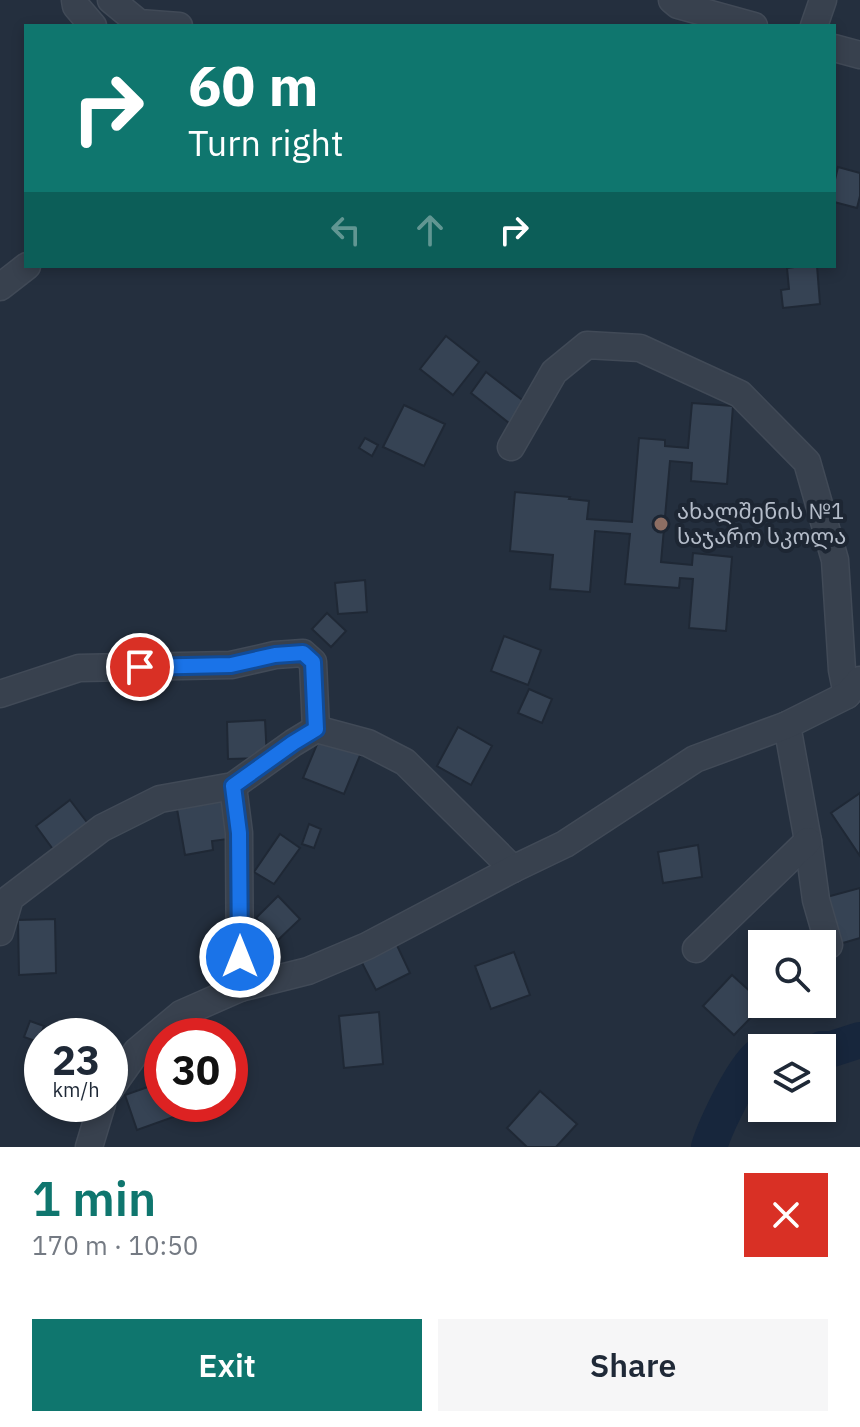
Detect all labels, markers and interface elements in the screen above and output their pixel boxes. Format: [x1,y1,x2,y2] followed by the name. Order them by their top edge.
[188,49,318,121] text: 60 m
[56,56,160,160] icon: right
[188,119,344,166] text: Turn right
[324,208,368,252] icon: left
[408,208,452,252] icon: ahead
[492,208,536,252] icon: right
[677,496,846,550] place label: ახალშენის №1 საჯარო სკოლა
[652,515,670,533] marker: ახალშენის №1 საჯარო სკოლა
[106,633,174,701] pin
[118,645,162,689] icon: arrive
[198,915,282,999] position arrow
[748,930,836,1122] map controls
[748,930,836,1018] button: search
[144,1018,248,1122] speed limit sign: 30
[52,1034,100,1086] text: 23
[748,1034,836,1122] button: layers
[52,1076,100,1103] text: km/h
[32,1167,156,1229] text: 1 min
[744,1173,828,1257] button: close
[32,1228,198,1262] text: 170 m · 10:50
[32,1319,422,1411] button: Exit
[438,1319,828,1411] button: Share

